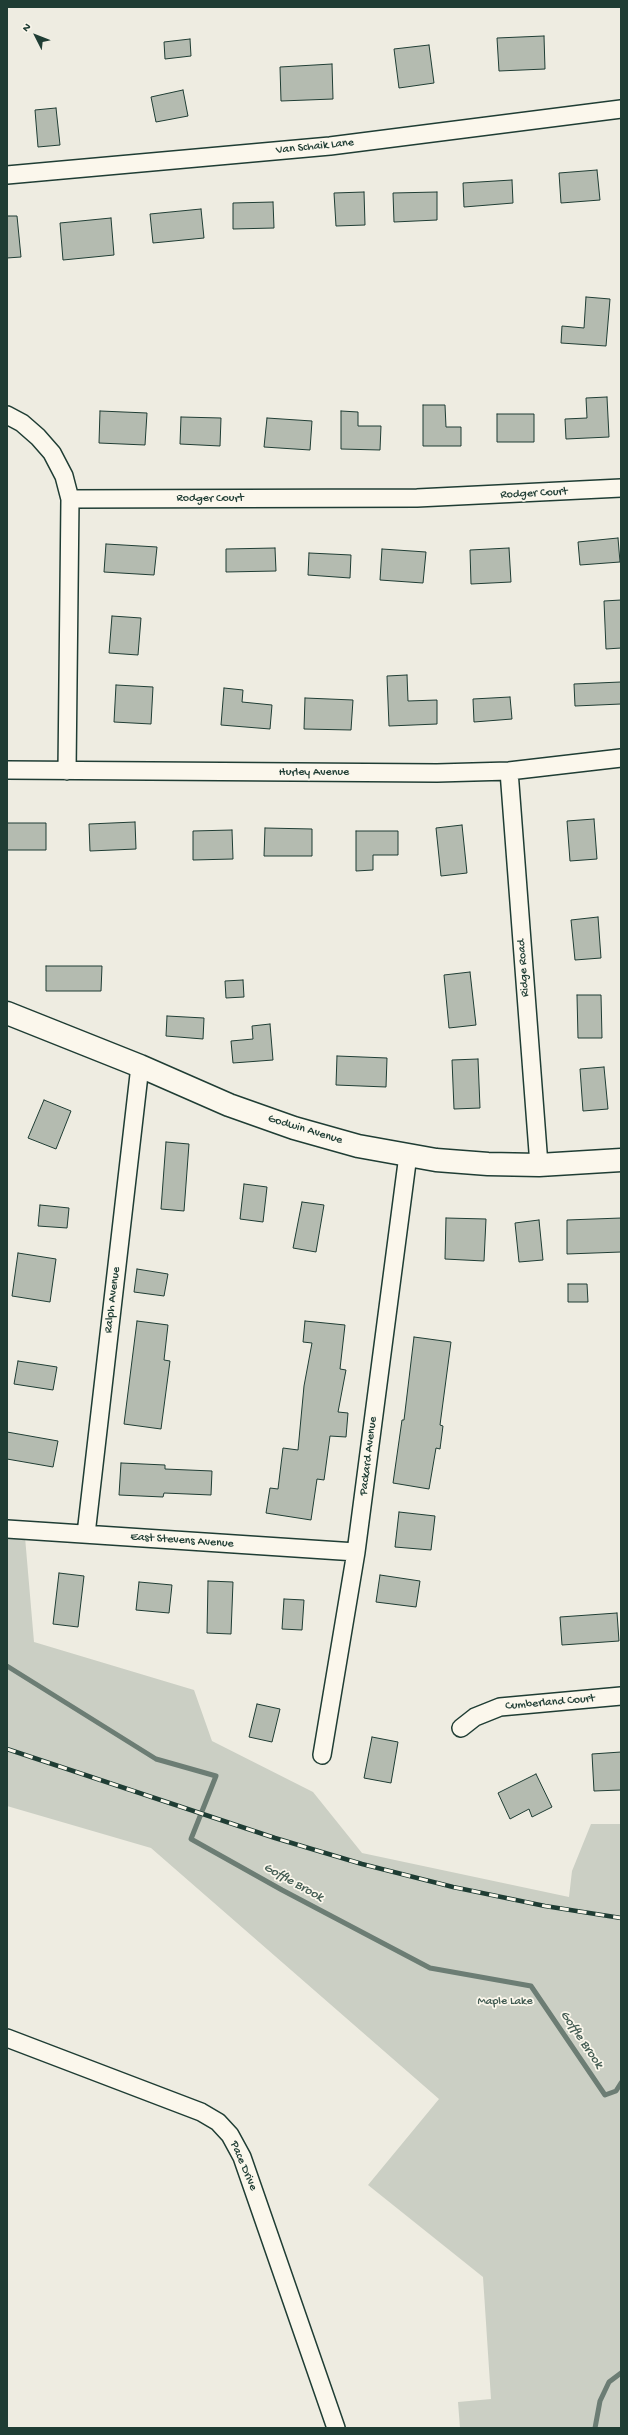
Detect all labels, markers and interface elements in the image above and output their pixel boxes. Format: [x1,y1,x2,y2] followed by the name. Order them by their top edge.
[16,16,56,56] north arrow
[20,21,34,35] text: N
[275,136,355,158] street label: Van Schaik Lane
[500,485,568,503] street label: Rodger Court
[176,492,244,506] street label: Rodger Court
[279,766,349,780] street label: Hurley Avenue
[515,939,533,997] street label: Ridge Road
[266,1112,344,1148] street label: Godwin Avenue
[102,1266,124,1334] street label: Ralph Avenue
[357,1416,381,1496] street label: Packard Avenue
[130,1530,234,1552] street label: East Stevens Avenue
[505,1692,595,1714] street label: Cumberland Court
[260,1860,326,1906] water label: Goffle Brook
[477,1995,533,2009] park label: Maple Lake
[556,2008,606,2072] water label: Goffle Brook
[226,2139,260,2193] street label: Pace Drive

